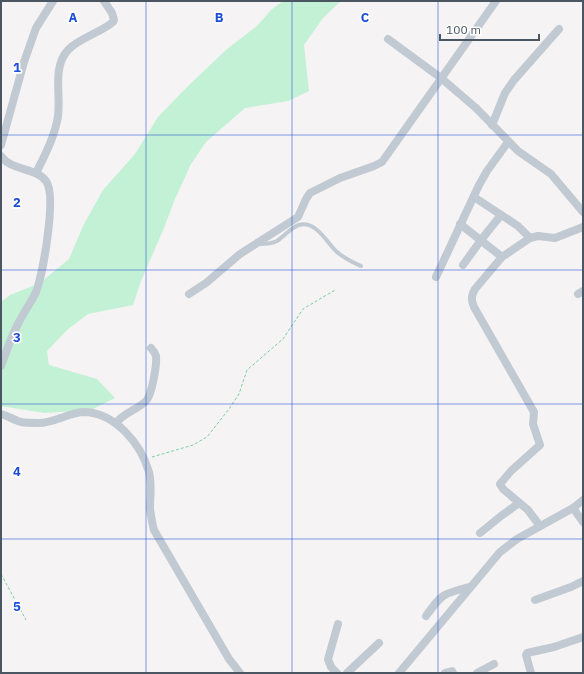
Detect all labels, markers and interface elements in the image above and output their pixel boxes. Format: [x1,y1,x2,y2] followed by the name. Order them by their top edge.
[69,9,78,26] text: A
[215,9,224,26] text: B
[361,9,370,26] text: C
[440,16,539,42] scale bar
[446,22,481,37] text: 100 m
[13,59,21,76] text: 1
[13,194,21,211] text: 2
[13,329,21,346] text: 3
[13,463,21,480] text: 4
[13,598,21,615] text: 5

